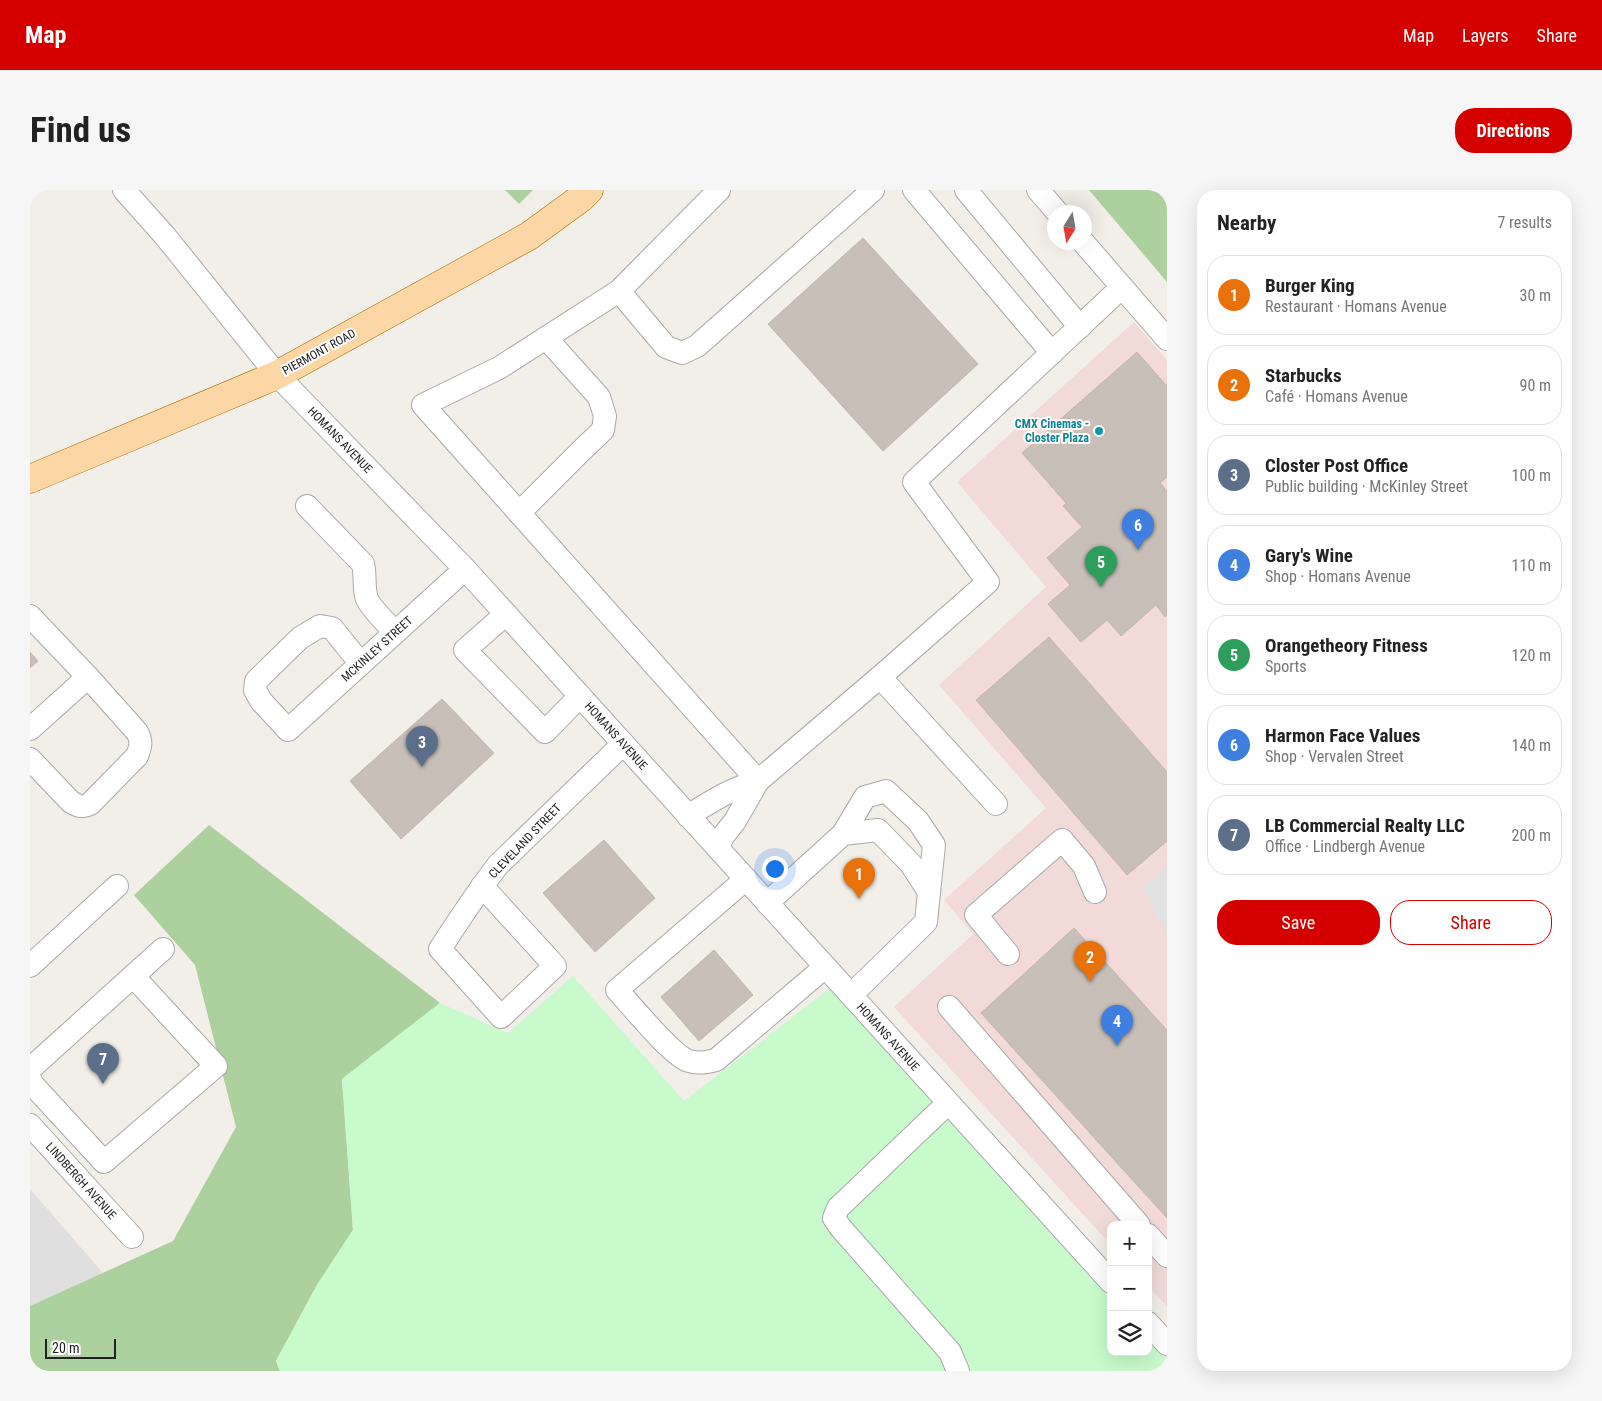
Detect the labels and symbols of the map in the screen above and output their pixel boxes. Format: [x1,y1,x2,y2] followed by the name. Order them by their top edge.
[1047,205,1092,250] north arrow
[280,326,358,378] street label: PIERMONT ROAD
[305,404,375,476] street label: HOMANS AVENUE
[1015,417,1089,445] place label: CMX Cinemas - Closter Plaza
[1093,425,1105,437] marker: CMX Cinemas - Closter Plaza
[1122,509,1154,550] pin: 6
[1085,546,1117,587] pin: 5
[339,613,415,685] street label: MCKINLEY STREET
[582,699,650,773] street label: HOMANS AVENUE
[406,726,438,767] pin: 3
[486,801,564,881] street label: CLEVELAND STREET
[762,856,788,882] your location
[843,858,875,899] pin: 1
[1074,941,1106,982] pin: 2
[854,1000,922,1074] street label: HOMANS AVENUE
[1101,1005,1133,1046] pin: 4
[87,1043,119,1084] pin: 7
[43,1140,119,1222] street label: LINDBERGH AVENUE
[45,1336,116,1359] scale bar

